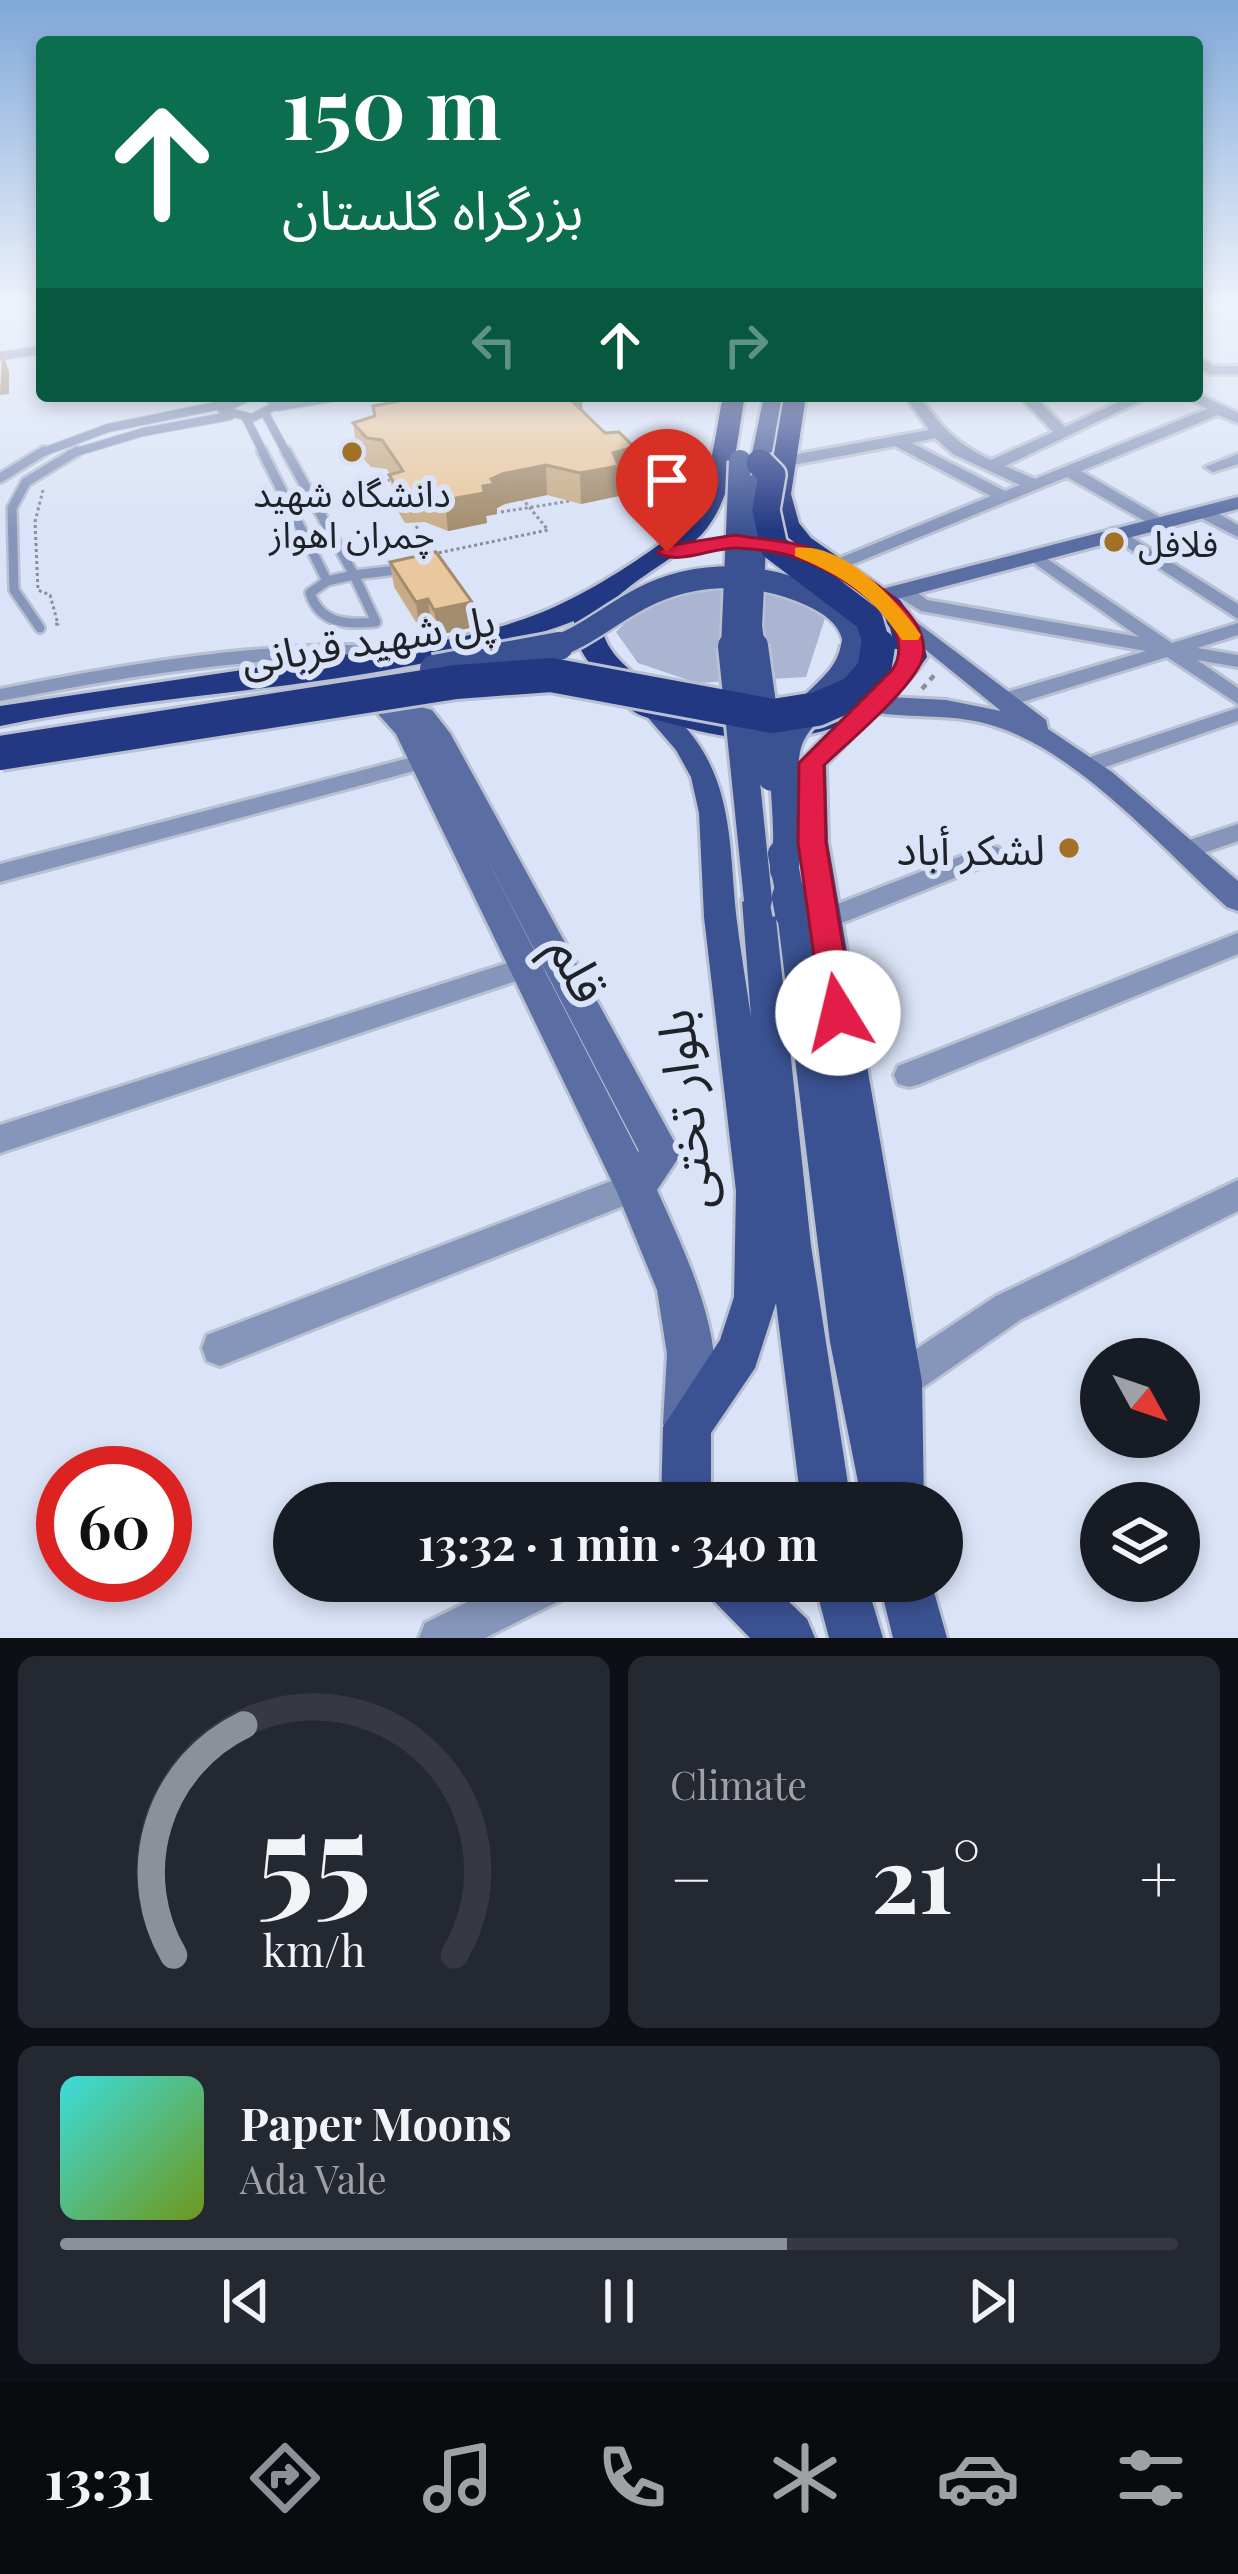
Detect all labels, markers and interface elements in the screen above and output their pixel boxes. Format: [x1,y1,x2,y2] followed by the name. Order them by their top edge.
[282,49,502,161] text: 150 m
[84,84,240,240] icon: ahead
[282,172,583,244] text: بزرگراه گلستان
[461,312,527,378] icon: left
[587,312,653,378] icon: ahead
[713,312,779,378] icon: right
[616,429,718,552] pin
[339,439,365,465] marker: دانشگاه شهید چمران اهواز
[634,447,700,513] icon: arrive
[253,468,451,559] place label: دانشگاه شهید چمران اهواز
[1138,518,1218,566] place label: فلافل
[1101,529,1127,555] marker: فلافل
[237,590,499,687] street label: پل شهید قربانی
[897,820,1045,876] place label: لشكر أباد
[1056,835,1082,861] marker: لشكر أباد
[528,923,626,1017] street label: قلم
[775,950,901,1076] position arrow
[638,1007,726,1213] street label: بلوار تختی
[1080,1338,1200,1458] north arrow
[1080,1338,1200,1602] map controls
[36,1446,192,1602] speed limit sign: 60
[1080,1482,1200,1602] button: layers
[418,1512,818,1572] text: 13:32 · 1 min · 340 m
[670,1758,807,1810] text: Climate
[257,1769,371,1935] text: 55
[871,1817,980,1937] text: 21°
[670,1833,713,1921] text: −
[1139,1833,1178,1921] text: +
[263,1921,365,1978] text: km/h
[240,2092,512,2152] text: Paper Moons
[240,2152,387,2204] text: Ada Vale
[213,2268,279,2334] icon: previous
[586,2268,652,2334] icon: pause
[959,2268,1025,2334] icon: next
[243,2436,327,2520] icon: directions
[416,2436,500,2520] icon: music
[590,2436,674,2520] icon: phone
[763,2436,847,2520] icon: climate
[936,2436,1020,2520] icon: car
[1109,2436,1193,2520] icon: filters
[45,2442,154,2514] text: 13:31

